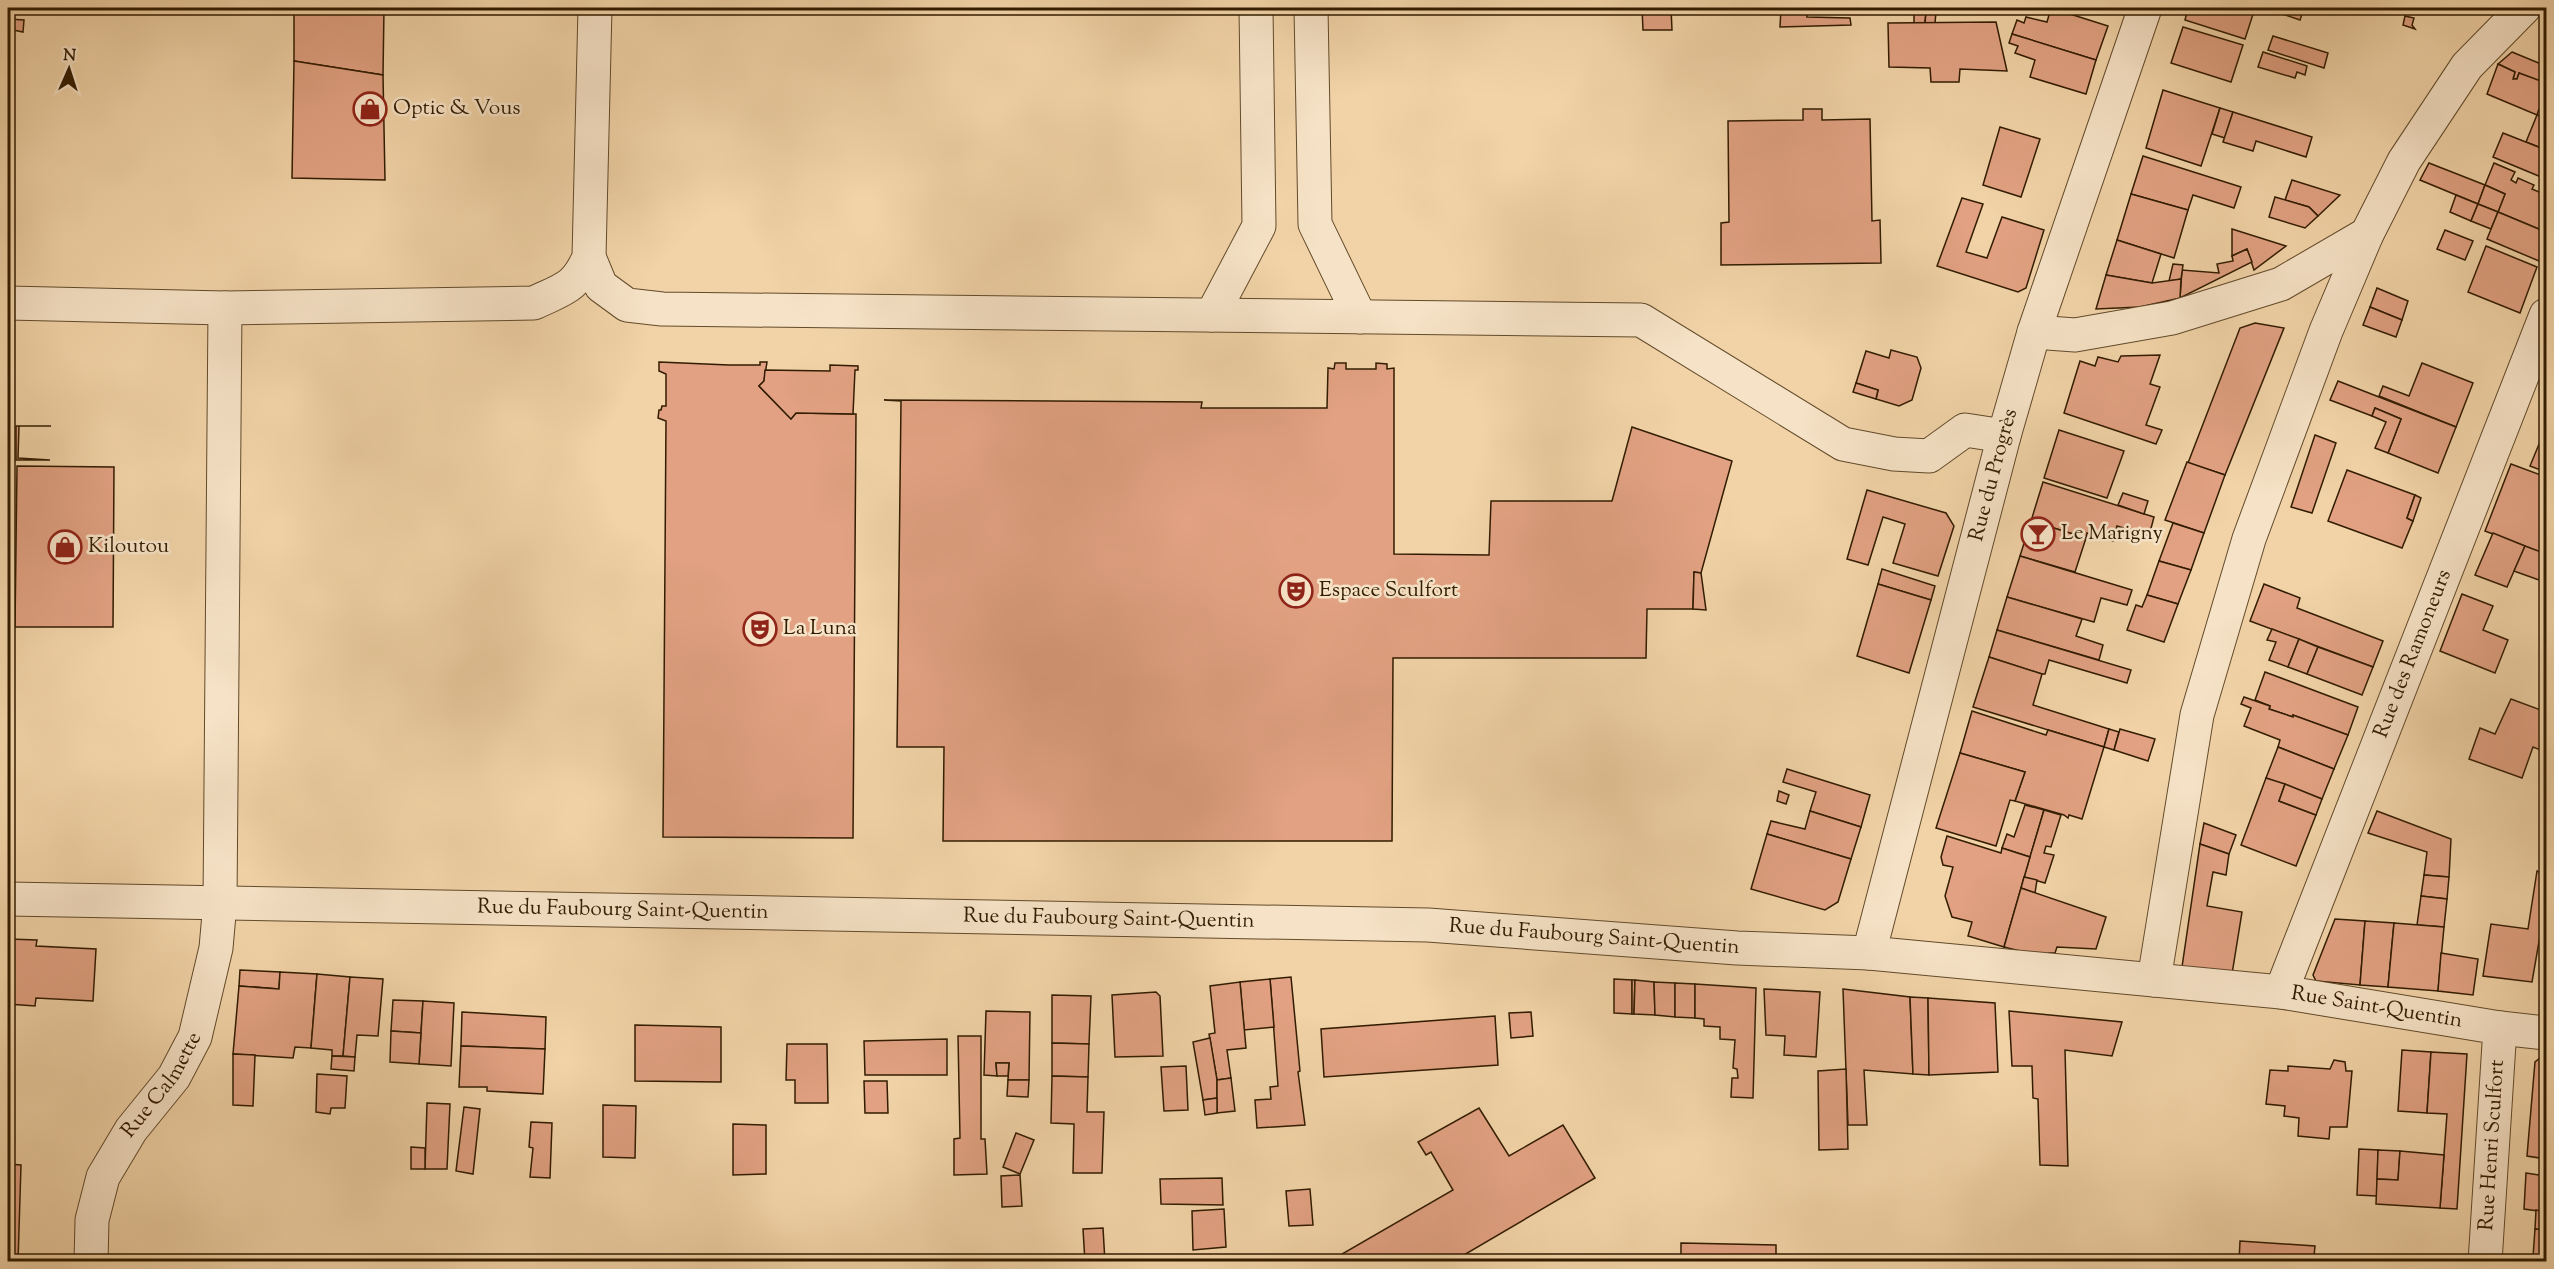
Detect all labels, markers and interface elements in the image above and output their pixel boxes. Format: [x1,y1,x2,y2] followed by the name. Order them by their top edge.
[39,39,99,99] north arrow
[63,45,77,68] text: N
[352,91,388,127] shop icon: Optic & Vous
[393,94,521,124] place label: Optic & Vous
[1962,405,2026,545] street label: Rue du Progrès
[2020,516,2056,552] bar icon: Le Marigny
[2061,519,2163,549] place label: Le Marigny
[47,529,83,565] shop icon: Kiloutou
[88,532,169,562] place label: Kiloutou
[2367,565,2460,743] street label: Rue des Ramoneurs
[1278,573,1314,609] theatre icon: Espace Sculfort
[1319,576,1458,606] place label: Espace Sculfort
[742,611,778,647] theatre icon: La Luna
[783,614,857,644] place label: La Luna
[477,893,769,928] street label: Rue du Faubourg Saint-Quentin
[963,901,1255,937] street label: Rue du Faubourg Saint-Quentin
[1448,912,1741,963] street label: Rue du Faubourg Saint-Quentin
[2289,979,2464,1037] street label: Rue Saint-Quentin
[115,1027,210,1145] street label: Rue Calmette
[2472,1059,2513,1232] street label: Rue Henri Sculfort

